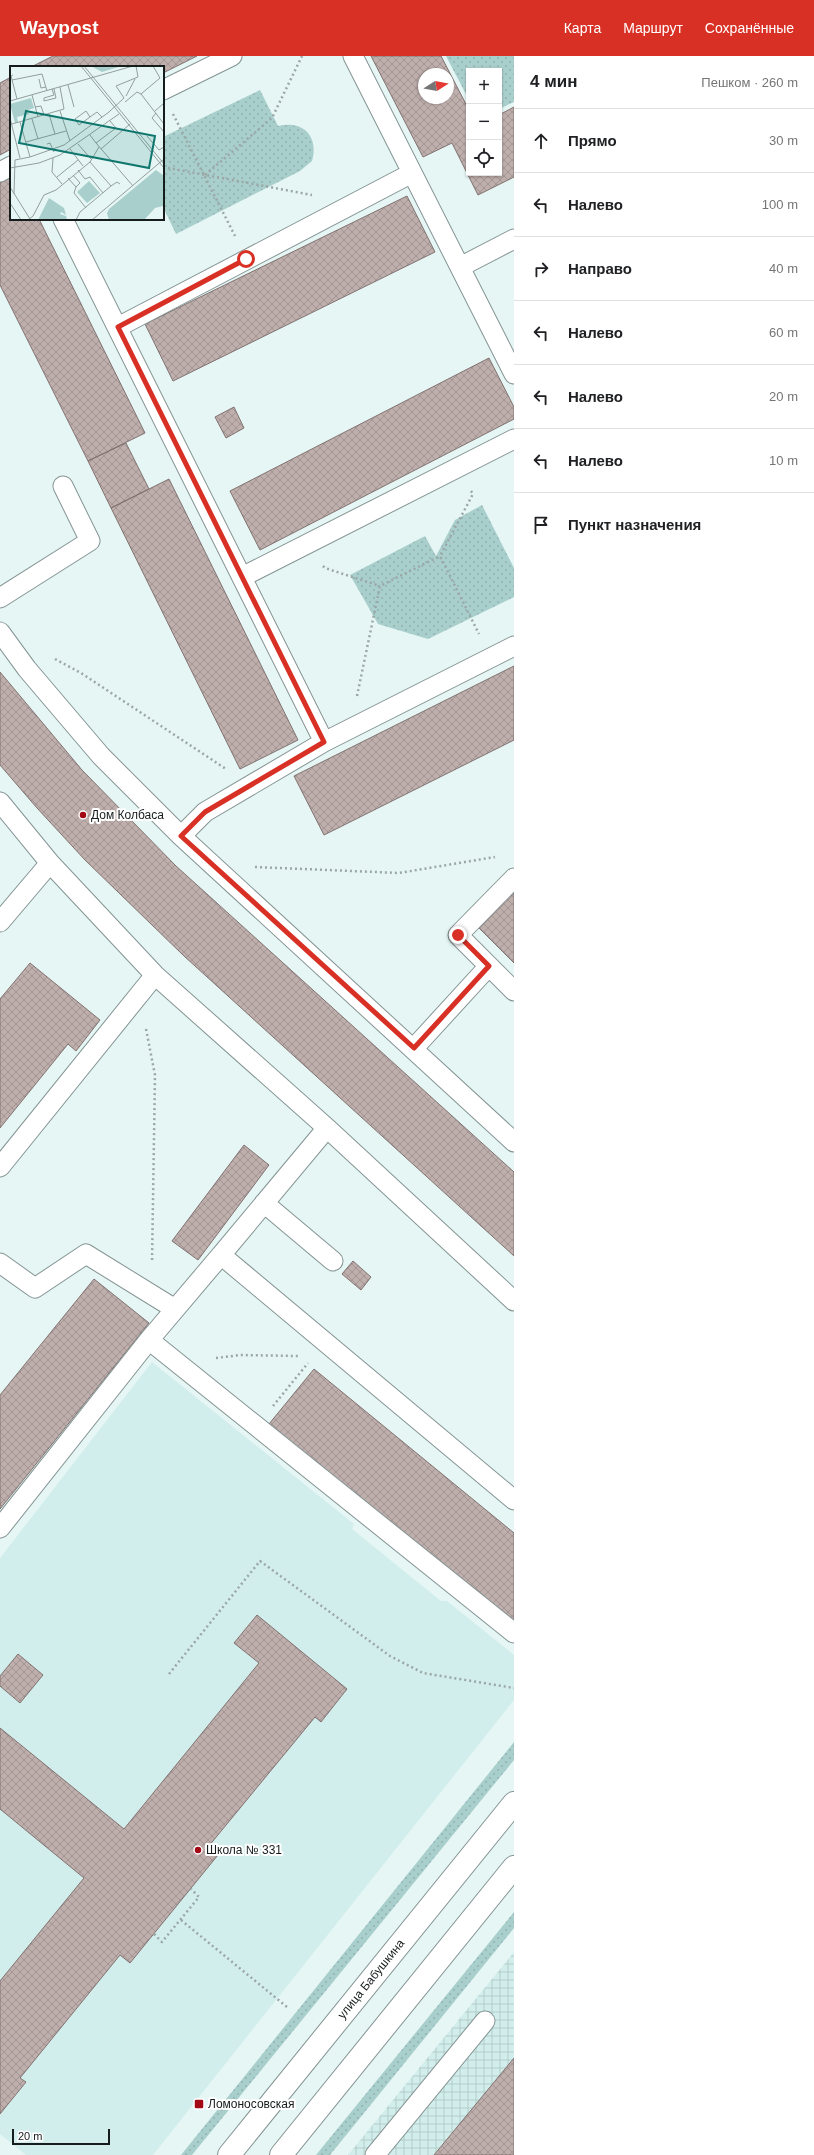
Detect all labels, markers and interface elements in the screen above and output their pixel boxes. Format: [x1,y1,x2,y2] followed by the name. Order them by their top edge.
[20,17,98,38] text: Waypost
[564,20,601,36] text: Карта
[623,20,683,36] text: Маршрут
[705,20,794,36] text: Сохранённые
[10,66,164,220] inset map
[418,68,454,104] north arrow
[466,68,502,176] map controls
[466,68,502,104] button: +
[530,72,577,91] text: 4 мин
[701,75,798,90] text: Пешком · 260 m
[466,104,502,140] button: −
[530,130,552,152] icon: ahead
[568,132,617,149] text: Прямо
[769,133,798,148] text: 30 m
[466,140,502,176] button: locate
[530,194,552,216] icon: left
[568,196,623,213] text: Налево
[762,197,798,212] text: 100 m
[237,250,255,268] route start
[530,258,552,280] icon: right
[568,260,632,277] text: Направо
[769,261,798,276] text: 40 m
[530,322,552,344] icon: left
[568,324,623,341] text: Налево
[769,325,798,340] text: 60 m
[530,386,552,408] icon: left
[568,388,623,405] text: Налево
[769,389,798,404] text: 20 m
[530,450,552,472] icon: left
[568,452,623,469] text: Налево
[769,453,798,468] text: 10 m
[530,514,552,536] icon: arrive
[568,516,701,533] text: Пункт назначения
[91,808,164,822] place label: Дом Колбаса
[78,810,88,820] marker: Дом Колбаса
[449,926,467,944] route end
[206,1843,282,1857] place label: Школа № 331
[193,1845,203,1855] marker: Школа № 331
[335,1936,408,2022] street label: улица Бабушкина
[208,2097,295,2111] place label: Ломоносовская
[193,2098,205,2110] marker: Ломоносовская
[12,2127,110,2146] scale bar
[18,2130,42,2142] text: 20 m

